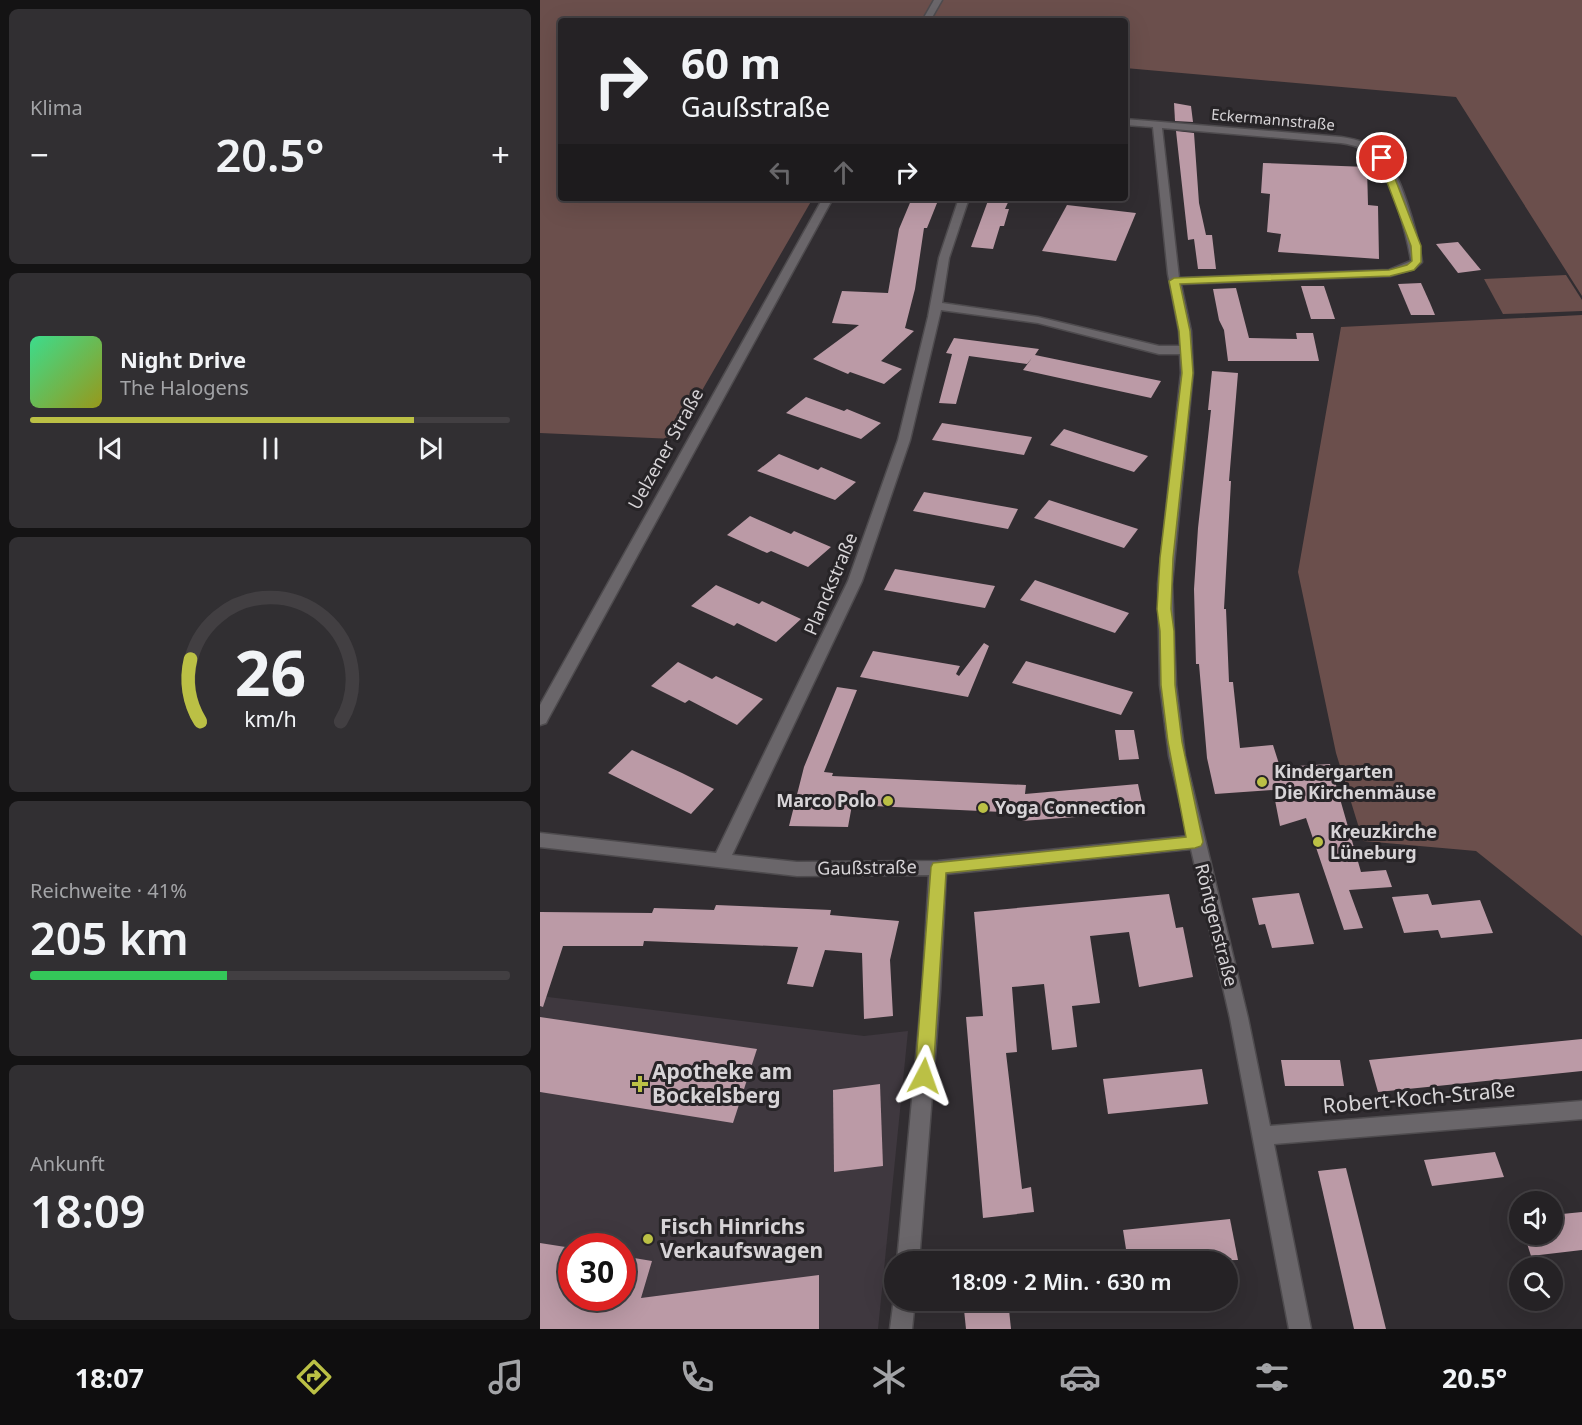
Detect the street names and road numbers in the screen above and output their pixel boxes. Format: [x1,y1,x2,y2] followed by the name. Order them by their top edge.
[1210,104,1336,134] street label: Eckermannstraße
[622,384,708,513] street label: Uelzener Straße
[798,529,862,638] street label: Planckstraße
[817,854,917,880] street label: Gaußstraße
[1190,861,1244,989] street label: Röntgenstraße
[1321,1075,1516,1119] street label: Robert-Koch-Straße

